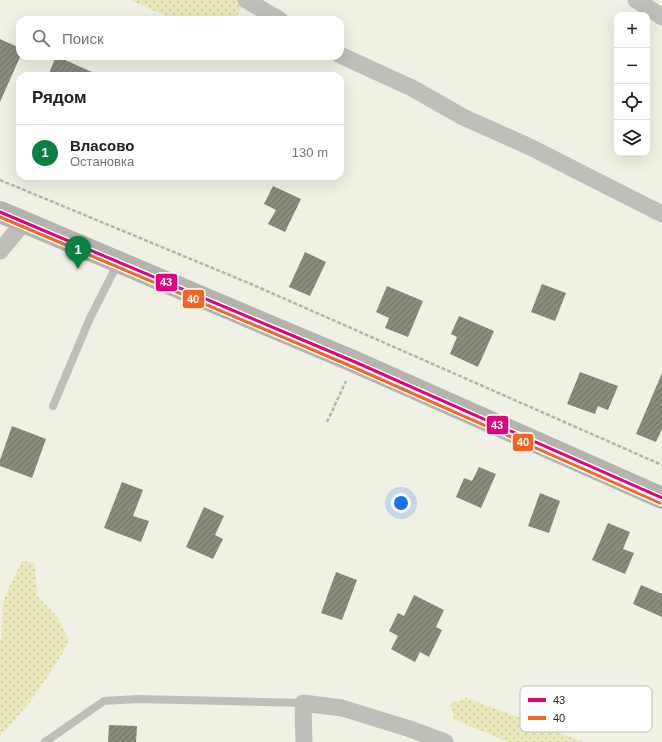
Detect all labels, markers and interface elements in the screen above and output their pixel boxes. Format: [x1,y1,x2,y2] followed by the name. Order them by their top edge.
[614,12,650,156] map controls
[614,12,650,48] button: +
[16,16,344,60] search box
[30,27,52,49] icon: search
[62,30,104,47] text: Поиск
[614,48,650,84] button: −
[614,84,650,120] button: locate
[32,88,87,107] text: Рядом
[614,120,650,156] button: layers
[70,137,134,154] text: Власово
[41,145,49,160] text: 1
[292,145,328,160] text: 130 m
[70,154,134,169] text: Остановка
[65,236,91,269] pin: 1
[155,273,178,292] line badge: 43
[160,276,172,288] text: 43
[182,289,205,309] line badge: 40
[187,293,199,305] text: 40
[486,415,509,435] line badge: 43
[491,419,503,431] text: 43
[512,433,534,452] line badge: 40
[517,436,529,448] text: 40
[391,493,411,513] your location
[520,686,652,732] legend
[553,694,565,706] text: 43
[553,712,565,724] text: 40

